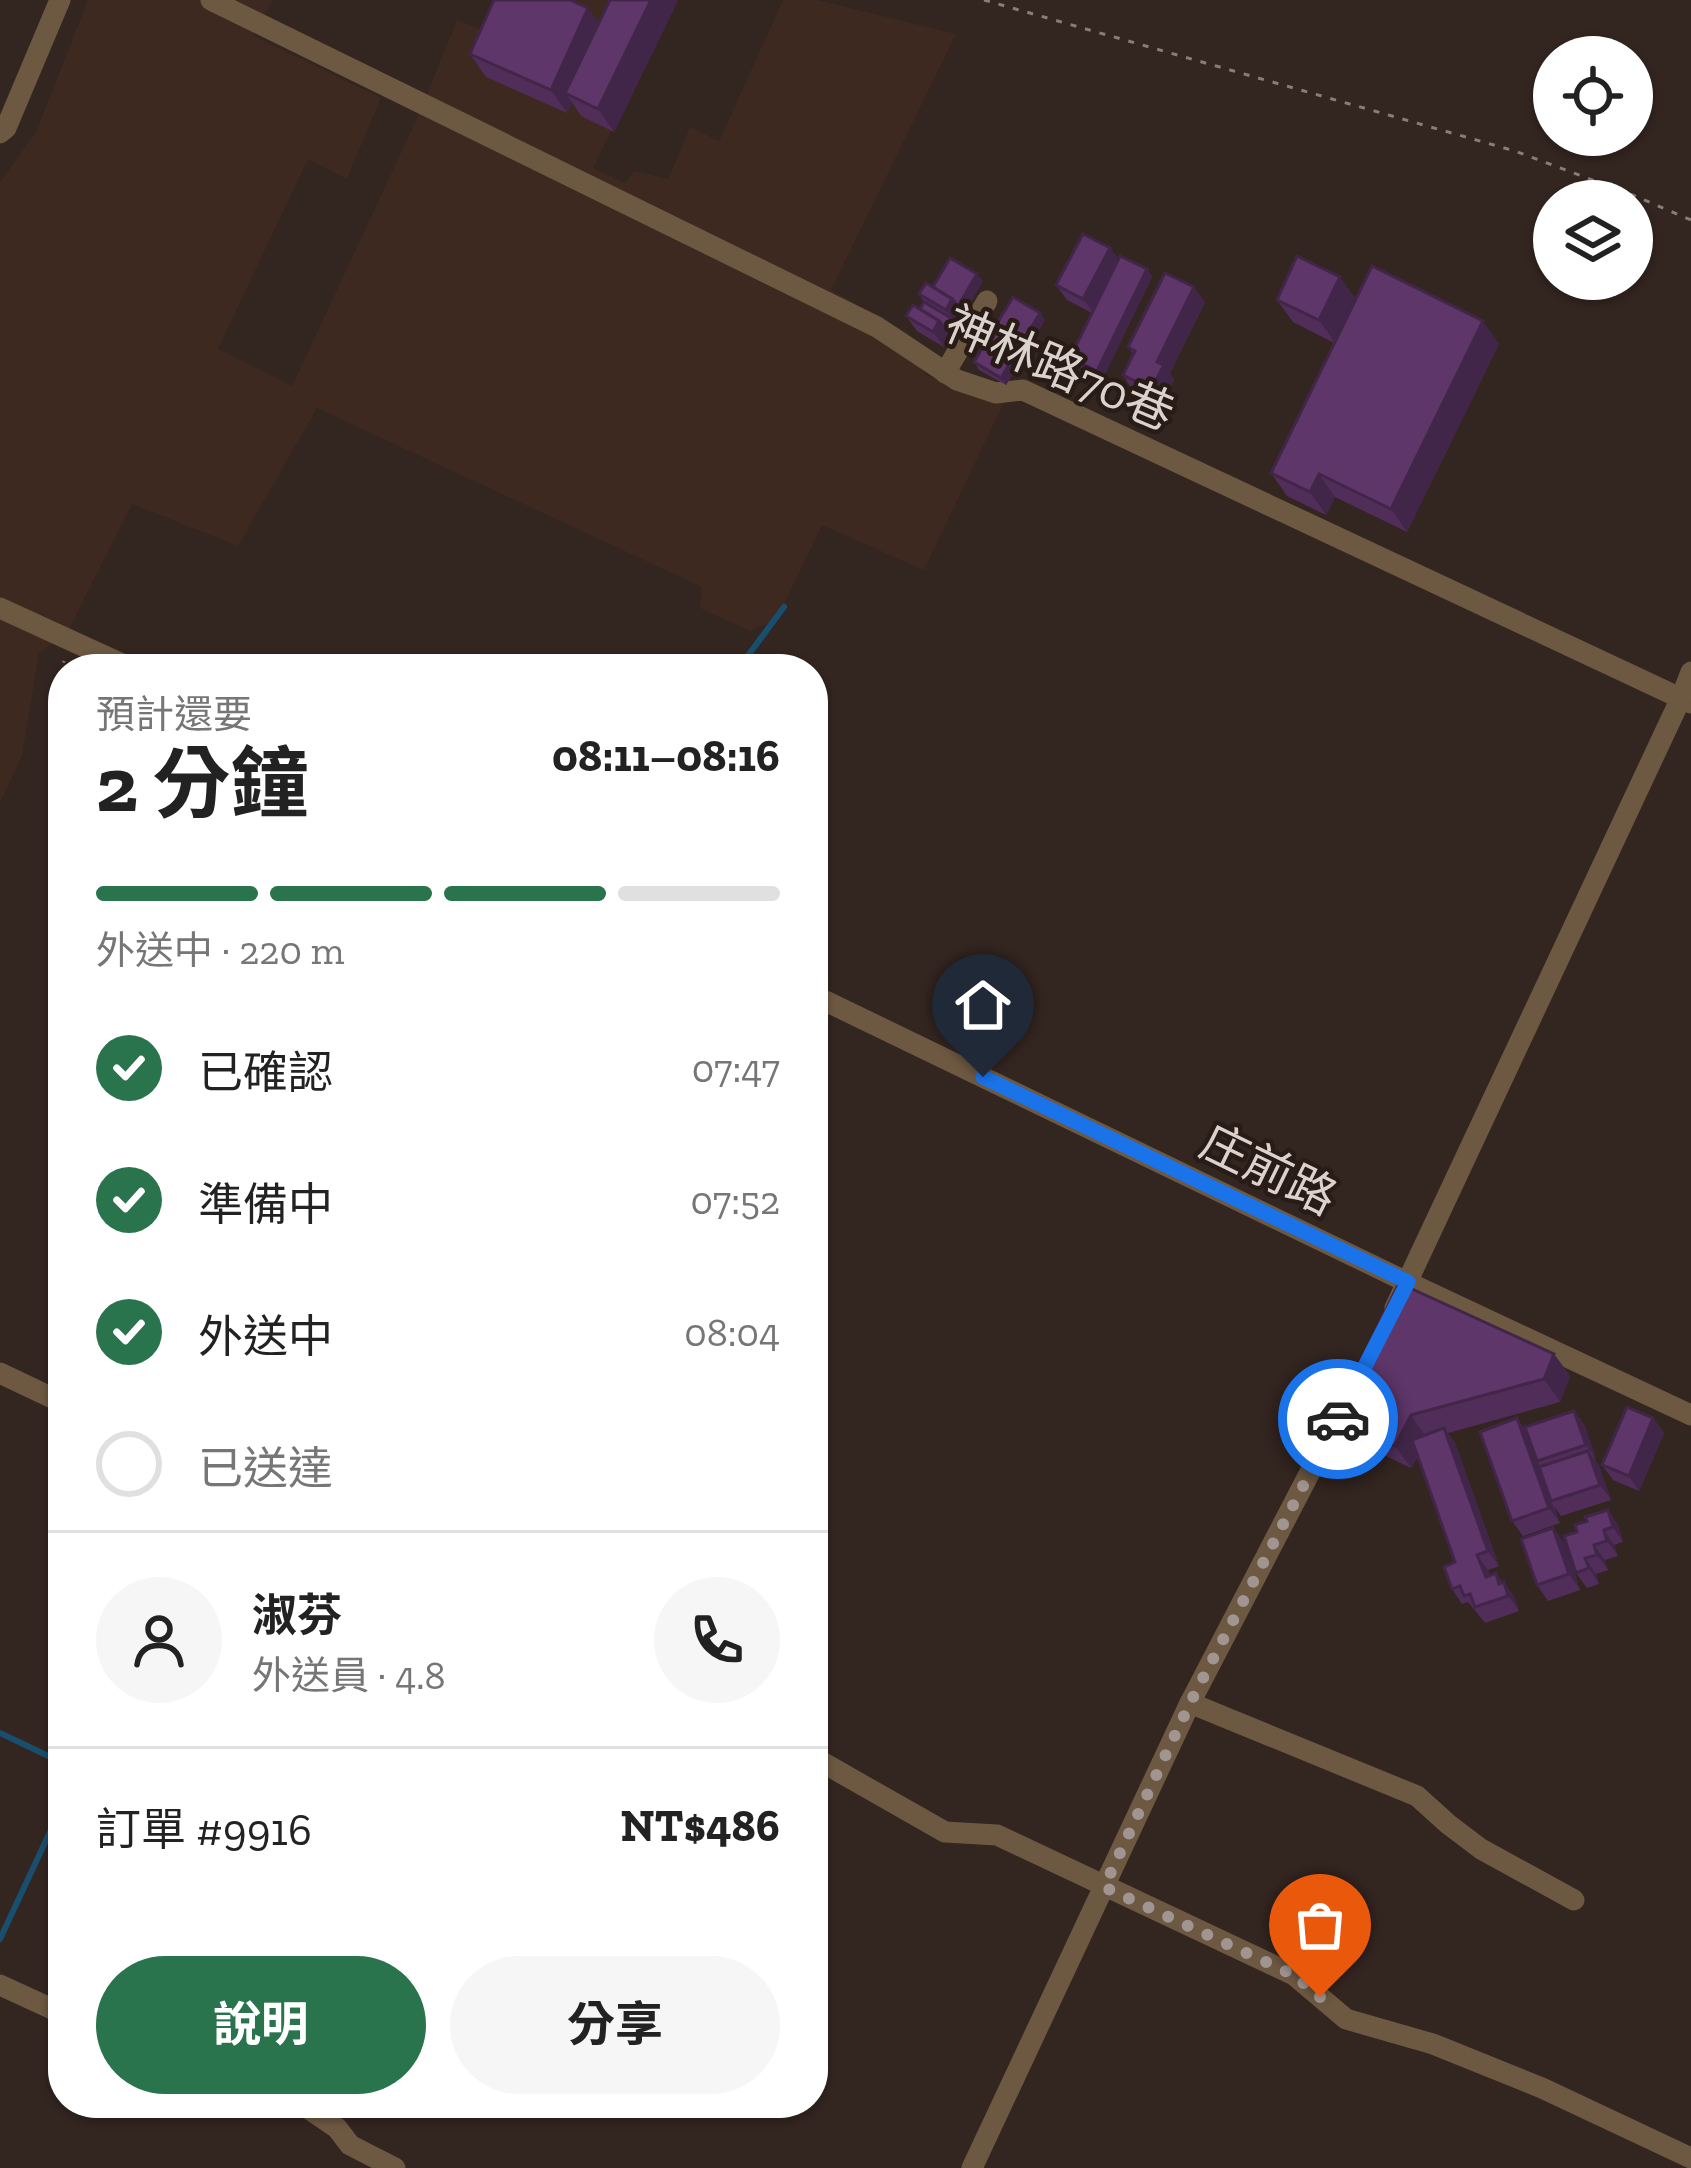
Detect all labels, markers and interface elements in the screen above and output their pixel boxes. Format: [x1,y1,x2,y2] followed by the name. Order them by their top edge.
[1533,36,1653,300] map controls
[1533,36,1653,156] button: locate
[1533,180,1653,300] button: layers
[937,295,1182,442] street label: 神林路70巷
[96,691,252,738] text: 預計還要
[552,729,780,783] text: 08:11–08:16
[96,737,308,831] text: 2 分鐘
[96,927,344,974] text: 外送中 · 220 m
[932,954,1034,1077] pin
[950,972,1016,1038] icon: home
[96,1035,162,1101] icon: check
[692,1045,780,1092] text: 07:47
[198,1046,333,1100] text: 已確認
[1192,1112,1346,1227] street label: 庄前路
[96,1167,162,1233] icon: check
[690,1177,780,1224] text: 07:52
[198,1178,333,1232] text: 準備中
[96,1299,162,1365] icon: check
[684,1309,780,1356] text: 08:04
[198,1310,333,1364] text: 外送中
[1278,1359,1398,1479] courier
[1305,1386,1371,1452] icon: car
[198,1442,333,1496] text: 已送達
[96,1577,222,1703] button: person
[654,1577,780,1703] button: phone
[252,1589,342,1643] text: 淑芬
[252,1652,445,1699] text: 外送員 · 4.8
[620,1799,780,1853] text: NT$486
[96,1803,312,1857] text: 訂單 #9916
[1269,1874,1371,1997] pin
[1287,1892,1353,1958] icon: bag
[96,1956,426,2094] button: 說明
[450,1956,780,2094] button: 分享

